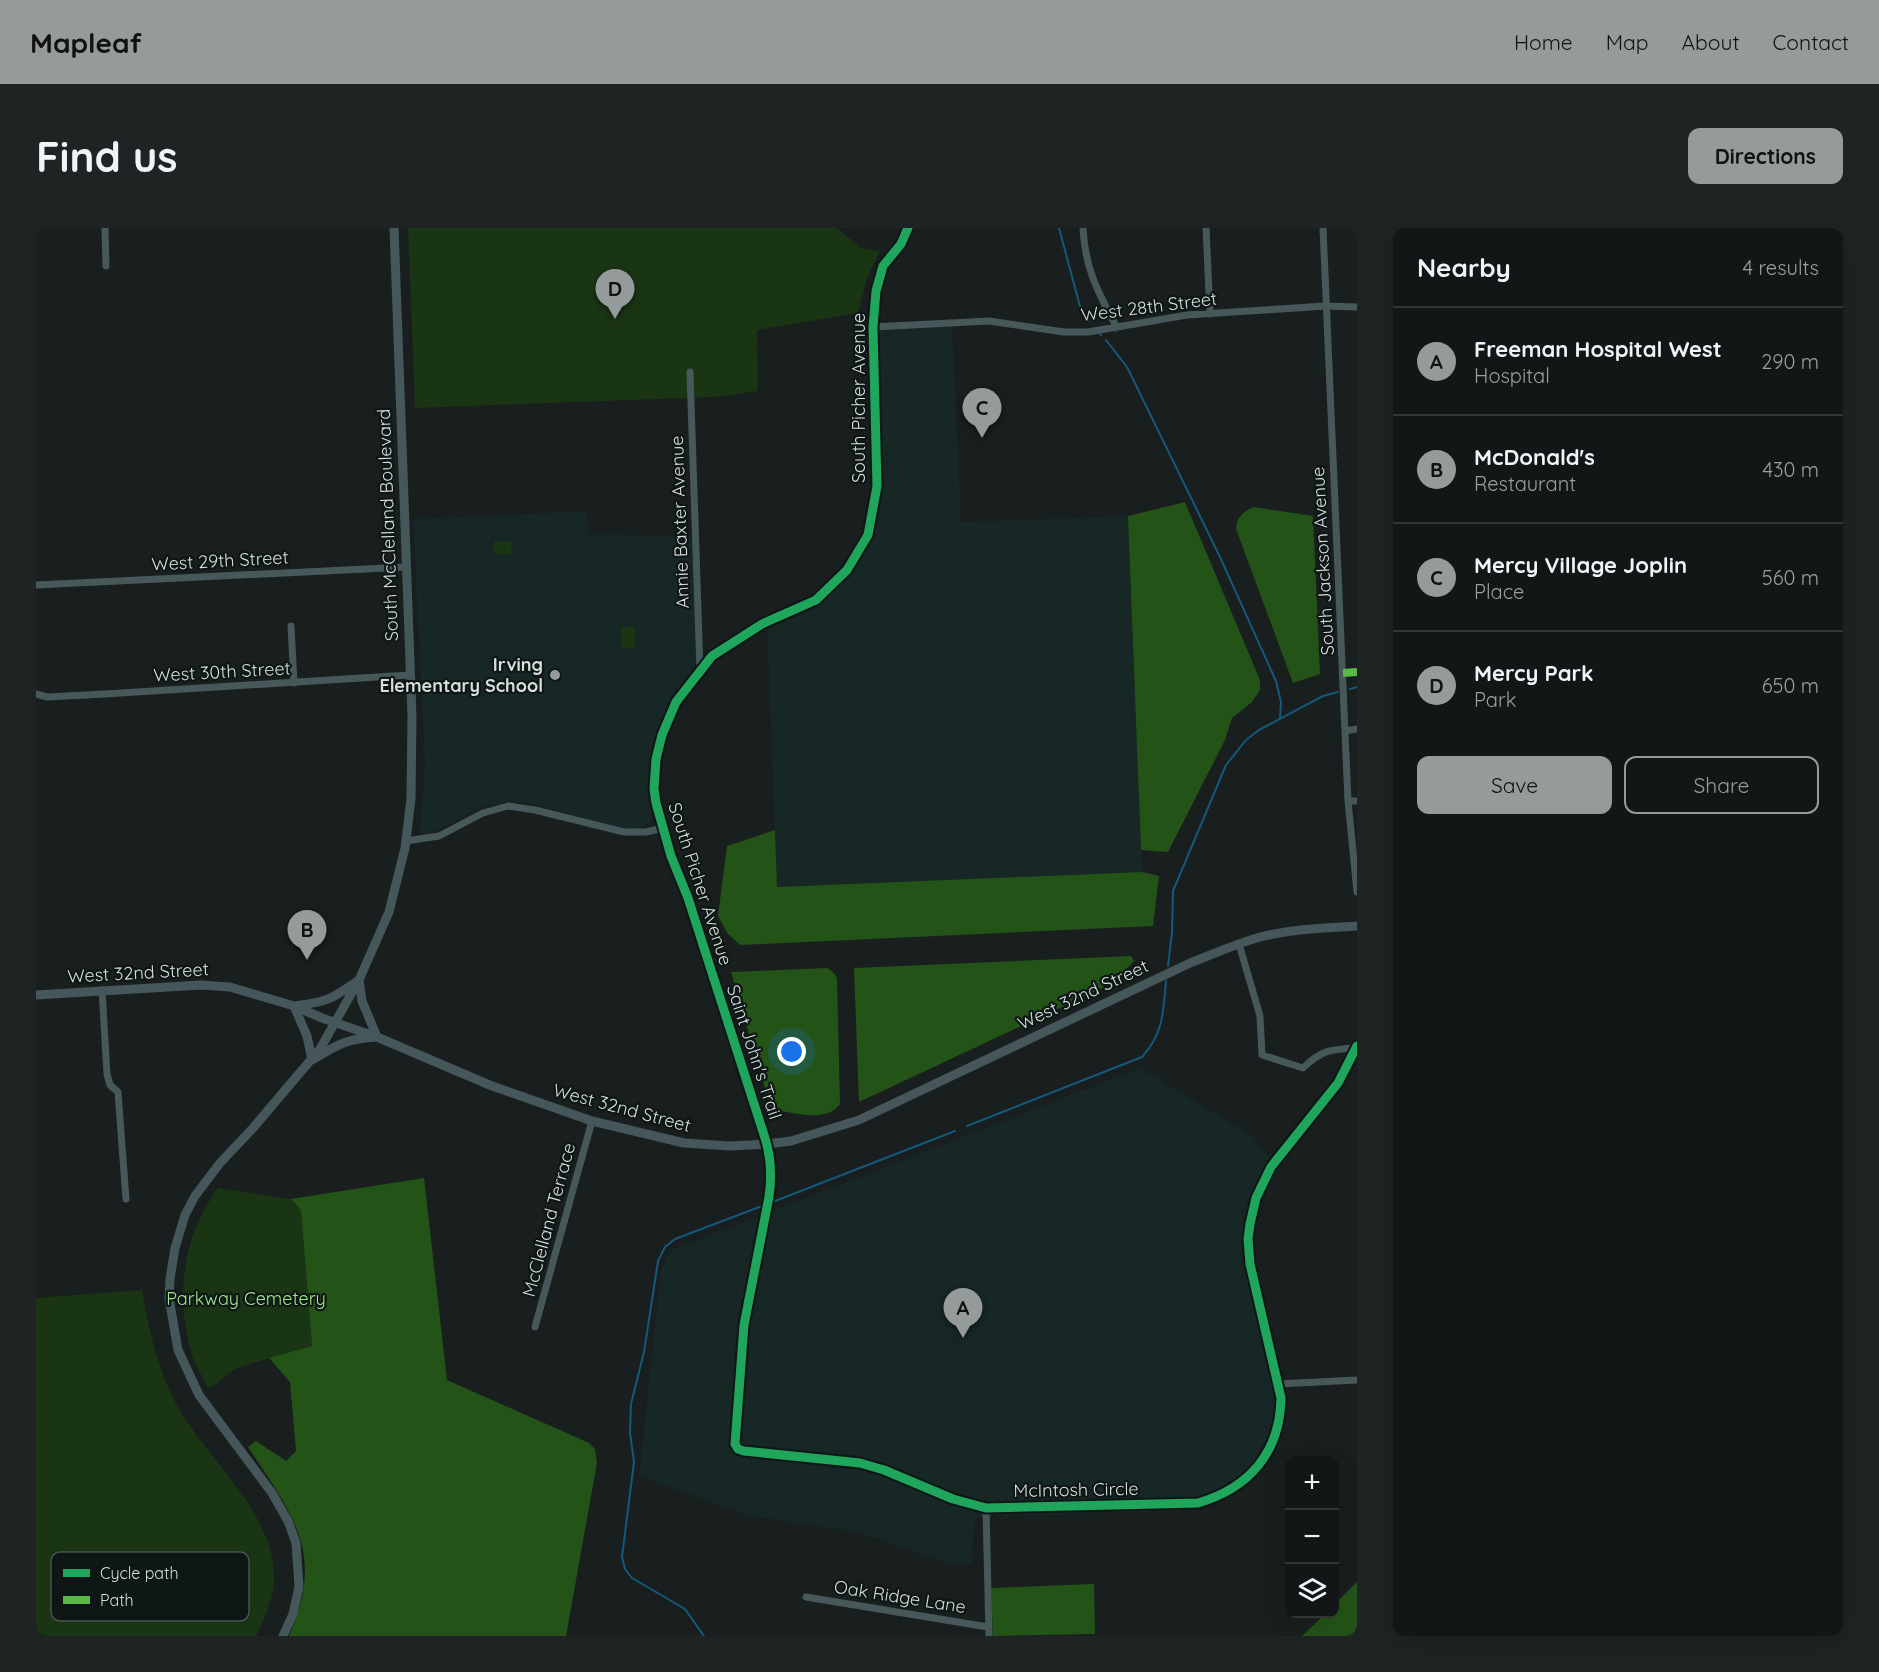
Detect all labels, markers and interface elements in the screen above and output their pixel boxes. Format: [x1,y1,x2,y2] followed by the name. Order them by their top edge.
[30,25,142,60] text: Mapleaf
[1514,29,1573,55] text: Home
[1606,29,1649,55] text: Map
[1682,29,1740,55] text: About
[1773,29,1849,55] text: Contact
[1688,128,1843,184] button: Directions
[36,130,178,183] text: Find us
[1417,251,1511,284] text: Nearby
[1743,255,1819,280] text: 4 results
[596,270,634,319] pin: D
[1080,287,1218,326] street label: West 28th Street
[847,313,870,483] street label: South Picher Avenue
[1474,335,1722,363] text: Freeman Hospital West
[1430,349,1443,374] text: A
[1761,349,1819,374] text: 290 m
[1474,363,1550,388] text: Hospital
[962,388,1002,438] pin: C
[372,408,403,642] street label: South McClelland Boulevard
[665,435,694,609] street label: Annie Baxter Avenue
[1474,443,1595,471] text: McDonald's
[1430,457,1443,482] text: B
[1762,457,1819,482] text: 430 m
[1306,466,1339,656] street label: South Jackson Avenue
[1474,471,1576,496] text: Restaurant
[151,545,289,576] street label: West 29th Street
[1474,551,1687,579] text: Mercy Village Joplin
[1430,565,1443,590] text: C
[1762,565,1819,590] text: 560 m
[1474,579,1524,604] text: Place
[379,653,543,697] place label: Irving Elementary School
[153,656,291,687] street label: West 30th Street
[1474,659,1594,687] text: Mercy Park
[548,668,562,682] marker: Irving Elementary School
[1429,673,1444,698] text: D
[1762,673,1819,698] text: 650 m
[1474,687,1516,712] text: Park
[1417,756,1612,814] button: Save
[1624,756,1819,814] button: Share
[663,799,738,968] street label: South Picher Avenue
[288,910,326,960] pin: B
[1014,954,1152,1035] street label: West 32nd Street
[67,957,209,988] street label: West 32nd Street
[722,982,787,1122] street label: Saint John's Trail
[777,1037,806,1066] your location
[551,1078,693,1137] street label: West 32nd Street
[517,1140,580,1299] street label: McClelland Terrace
[166,1287,326,1310] park label: Parkway Cemetery
[944,1288,982,1338] pin: A
[1285,1456,1339,1618] map controls
[1285,1456,1339,1510] button: +
[1013,1477,1139,1502] street label: McIntosh Circle
[1285,1510,1339,1564] button: −
[51,1552,249,1621] legend
[100,1563,179,1583] text: Cycle path
[1285,1564,1339,1618] button: layers
[833,1575,968,1618] street label: Oak Ridge Lane
[100,1590,134,1610] text: Path

